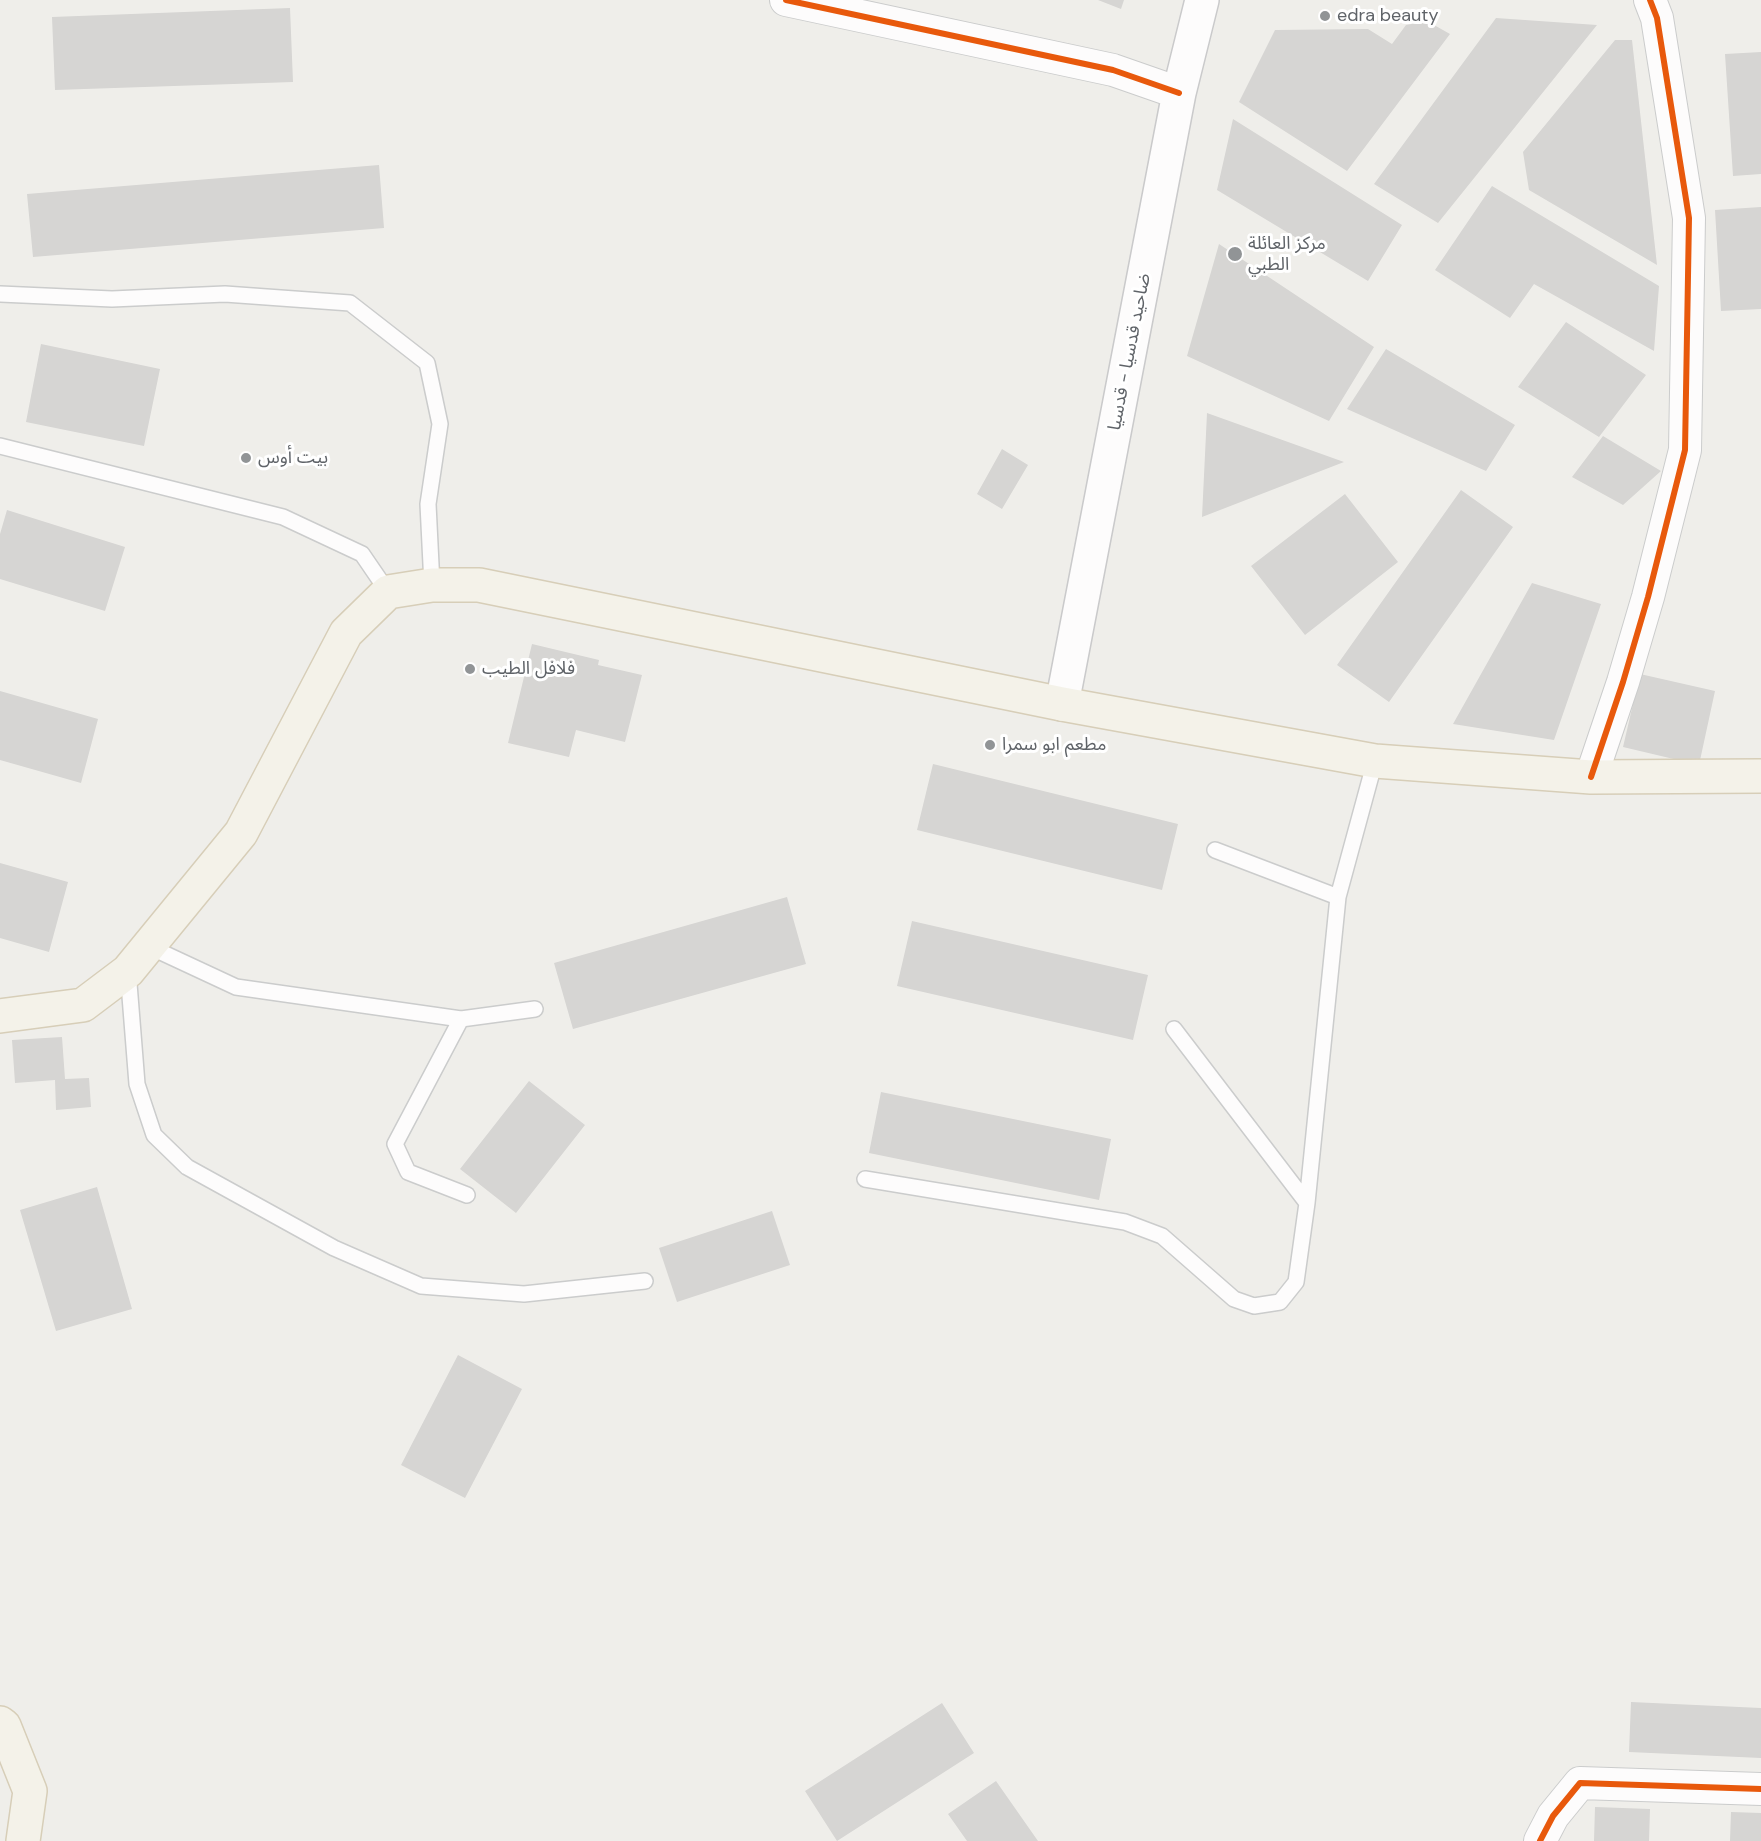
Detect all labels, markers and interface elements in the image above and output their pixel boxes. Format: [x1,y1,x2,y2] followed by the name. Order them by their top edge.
[1337,5,1438,27] place label: edra beauty
[1318,9,1332,23] marker: edra beauty
[1248,233,1326,276] place label: مركز العائلة الطبي
[1226,245,1244,263] marker: مركز العائلة الطبي
[1104,271,1156,433] street label: ضاحيد قدسيا - قدسيا
[258,447,328,469] place label: بيت أوس
[239,451,253,465] marker: بيت أوس
[482,658,575,680] place label: فلافل الطيب
[463,662,477,676] marker: فلافل الطيب
[1002,734,1106,756] place label: مطعم ابو سمرا
[983,738,997,752] marker: مطعم ابو سمرا

